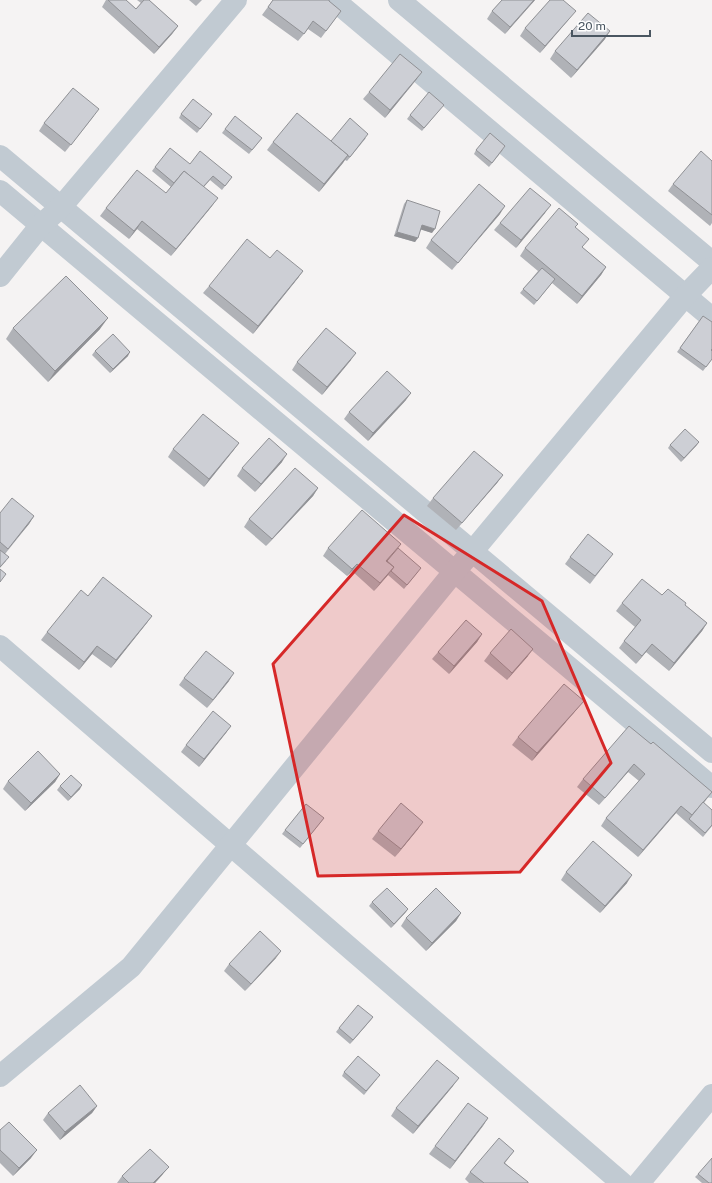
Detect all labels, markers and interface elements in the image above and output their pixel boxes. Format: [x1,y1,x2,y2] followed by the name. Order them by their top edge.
[572,12,650,38] scale bar
[578,19,606,33] text: 20 m

